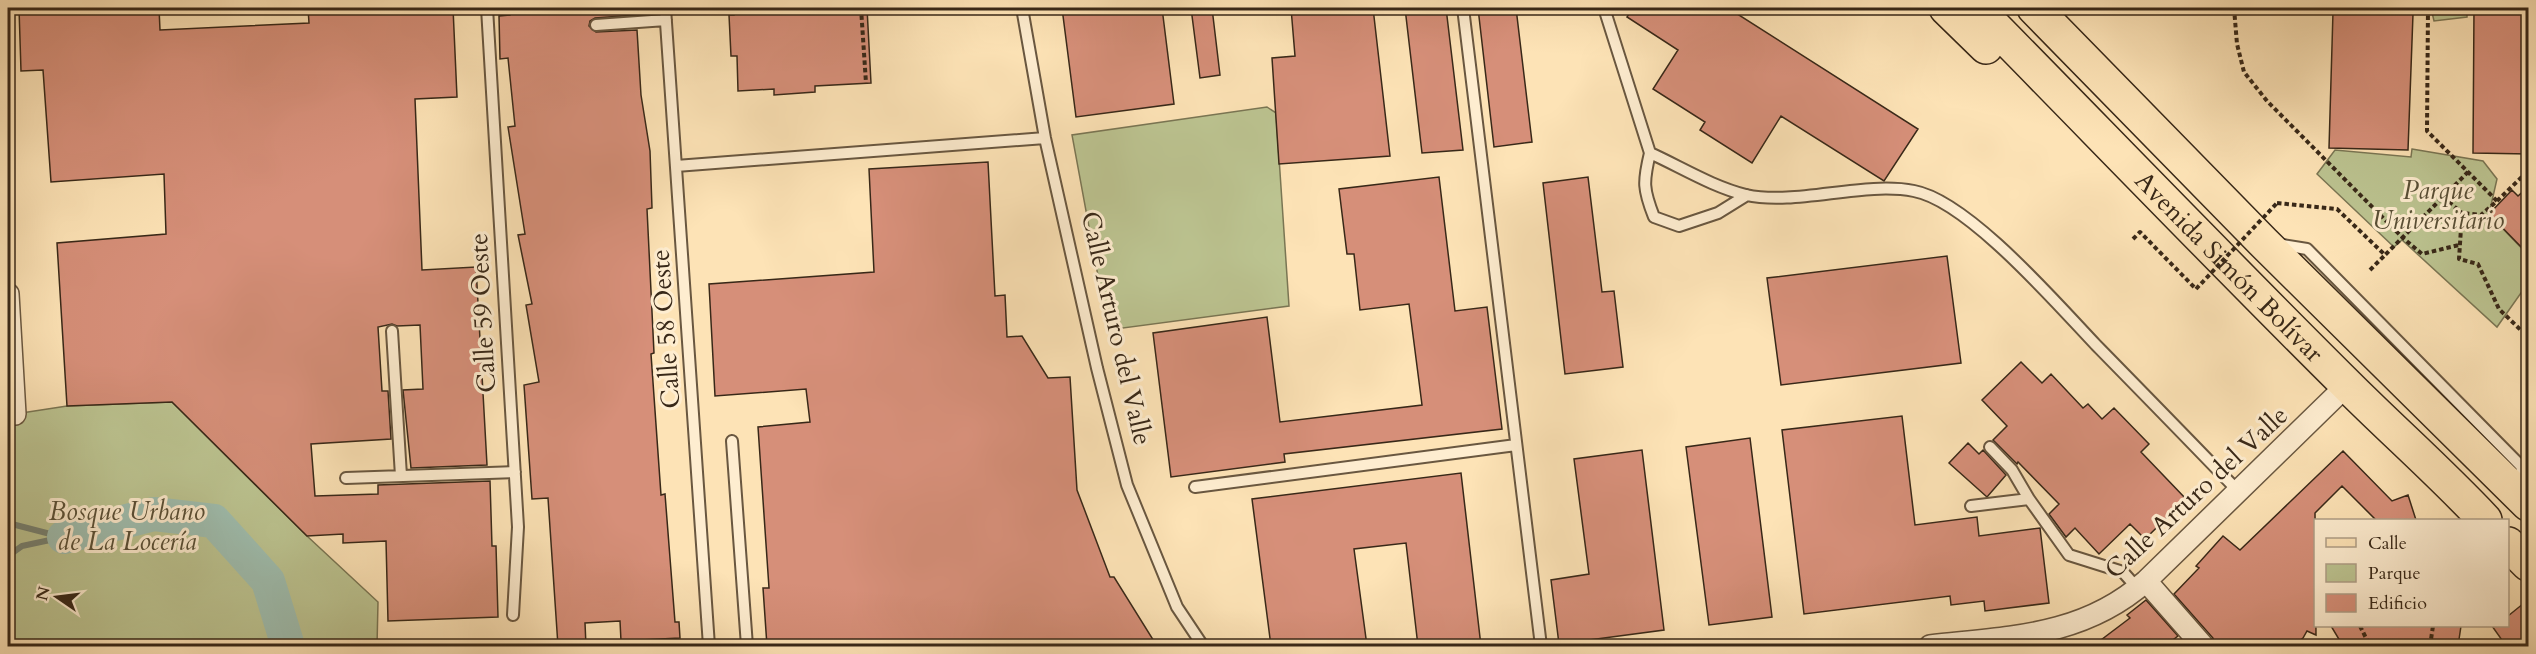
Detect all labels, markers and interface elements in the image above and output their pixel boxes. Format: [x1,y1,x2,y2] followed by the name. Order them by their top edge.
[2127,164,2332,370] street label: Avenida Simón Bolívar
[2372,173,2504,238] park label: Parque Universitario
[1073,208,1160,448] street label: Calle Arturo del Valle
[461,232,504,394] street label: Calle 59 Oeste
[642,248,689,410] street label: Calle 58 Oeste
[2097,398,2296,587] street label: Calle Arturo del Valle
[49,494,205,559] park label: Bosque Urbano de La Locería
[2314,519,2509,627] legend
[2368,531,2407,556] text: Calle
[2368,561,2421,586] text: Parque
[27,567,87,627] north arrow
[31,584,56,603] text: N
[2368,591,2427,616] text: Edificio

